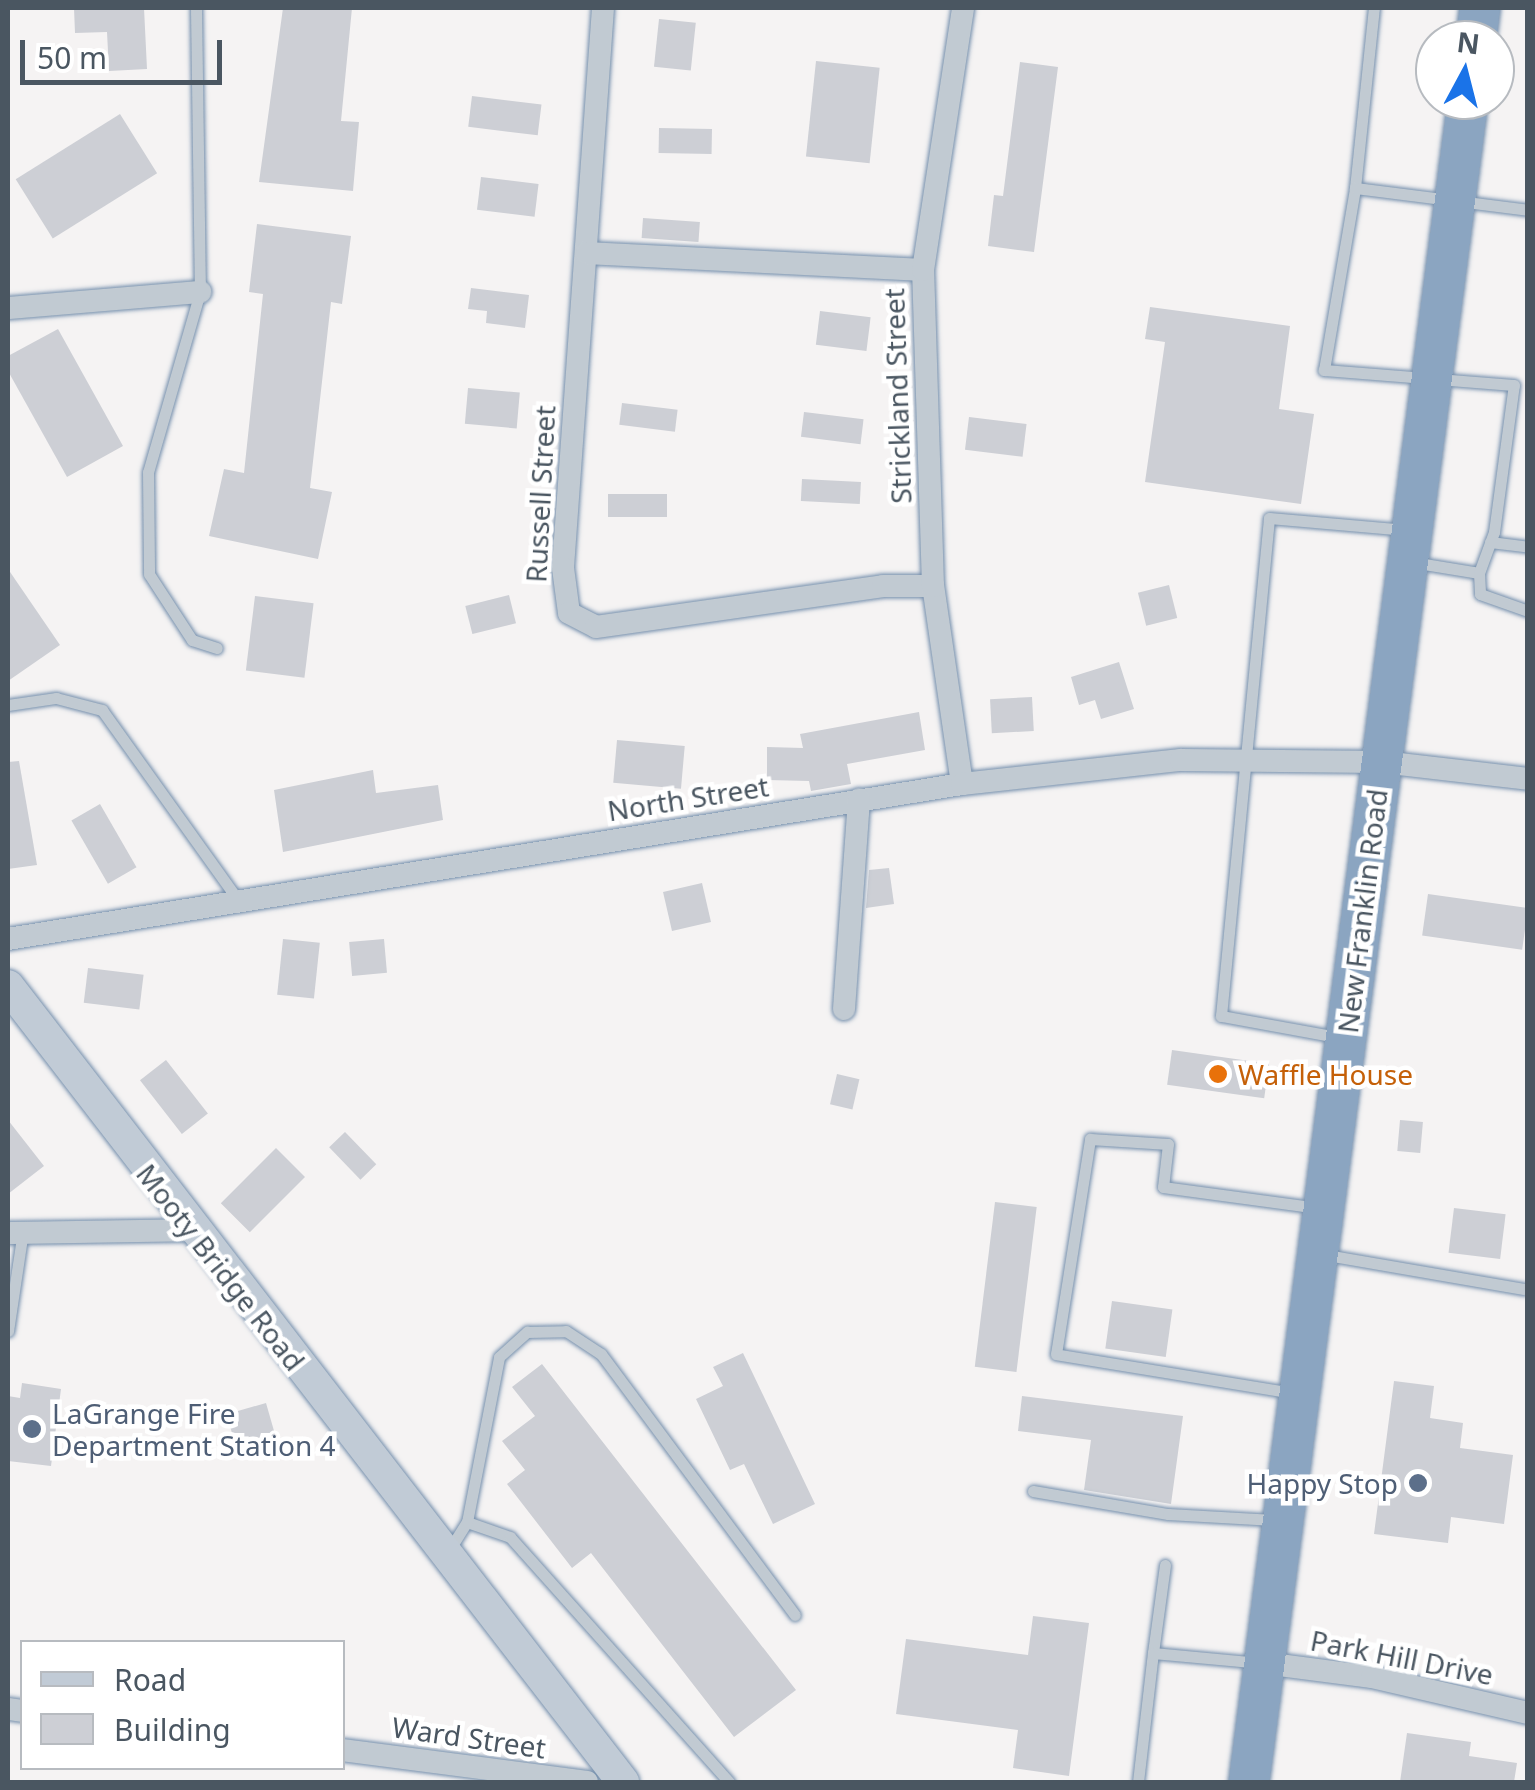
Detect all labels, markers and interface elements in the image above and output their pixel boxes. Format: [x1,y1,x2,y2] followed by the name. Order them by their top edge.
[25,20,228,82] scale bar
[1415,20,1515,120] north arrow
[1455,22,1482,62] text: N
[37,37,107,78] text: 50 m
[876,288,918,504] street label: Strickland Street
[519,405,561,583] street label: Russell Street
[605,769,771,827] street label: North Street
[1330,787,1394,1035] street label: New Franklin Road
[1238,1057,1413,1091] place label: Waffle House
[1207,1063,1229,1085] marker: Waffle House
[130,1157,312,1377] street label: Mooty Bridge Road
[52,1396,336,1462] place label: LaGrange Fire Department Station 4
[21,1418,43,1440] marker: LaGrange Fire Department Station 4
[1246,1466,1398,1500] place label: Happy Stop
[1407,1472,1429,1494] marker: Happy Stop
[1308,1623,1496,1691] street label: Park Hill Drive
[20,1640,345,1770] legend
[114,1659,186,1700] text: Road
[114,1709,231,1750] text: Building
[390,1710,548,1764] street label: Ward Street

